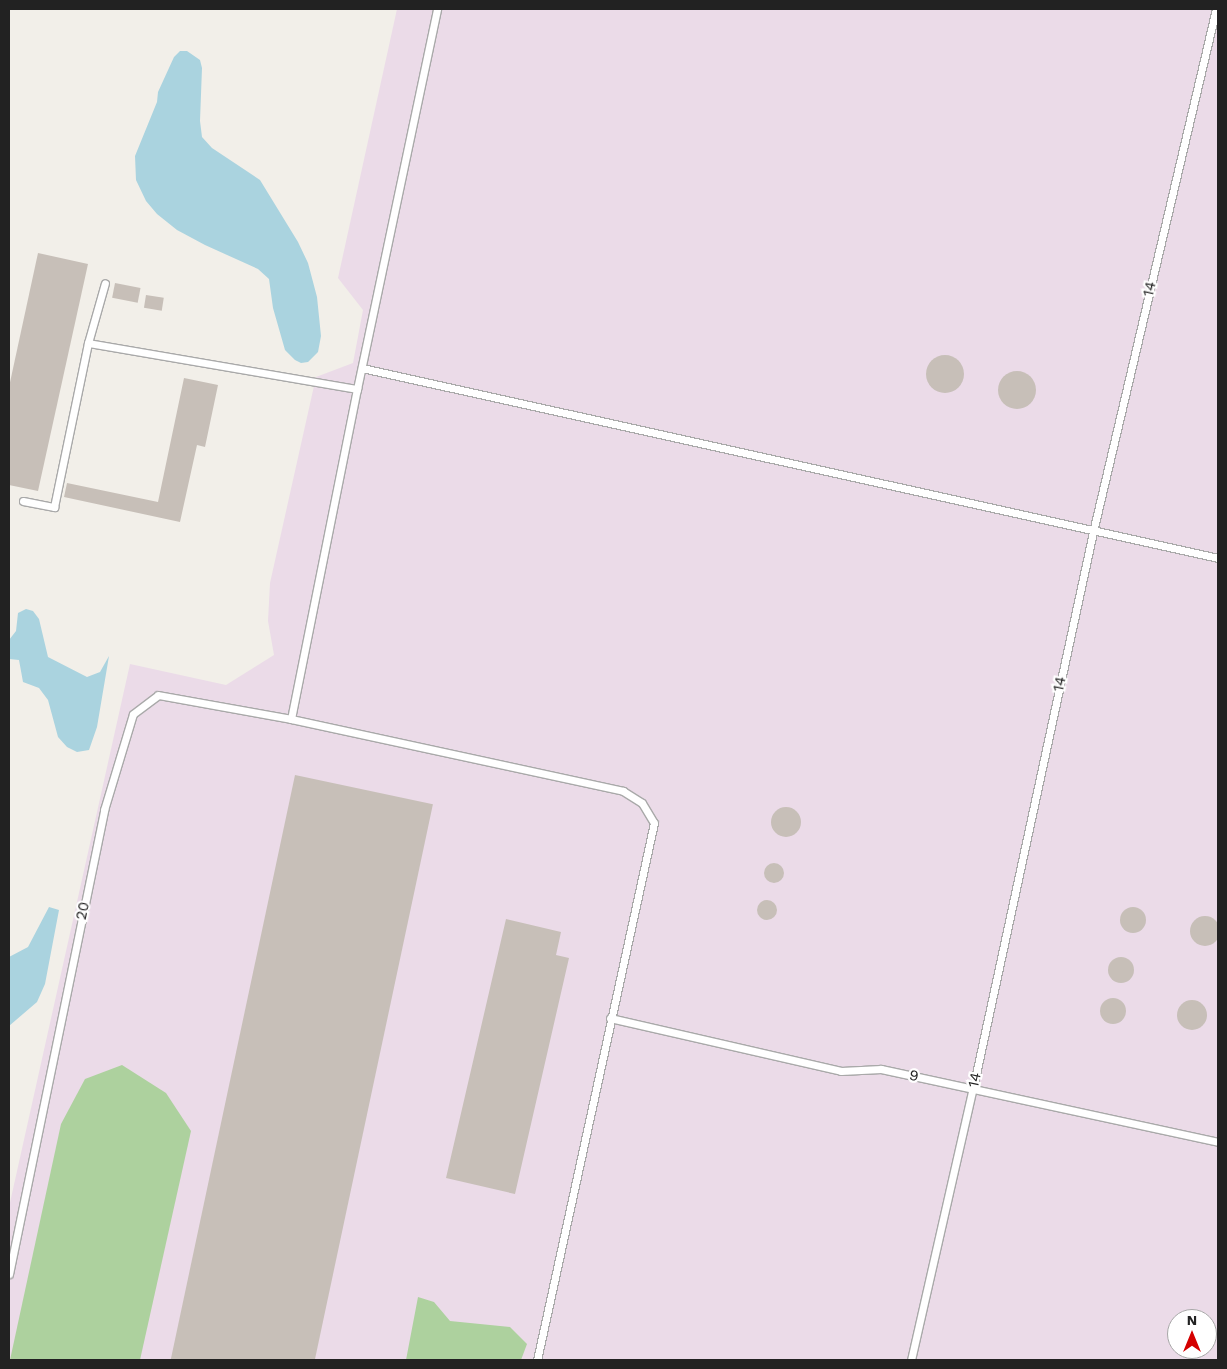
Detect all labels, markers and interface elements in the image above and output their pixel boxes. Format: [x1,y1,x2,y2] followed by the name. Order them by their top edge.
[1140,280,1160,298] street label: 14
[1050,675,1070,693] street label: 14
[72,900,94,922] street label: 20
[908,1066,920,1086] street label: 9
[965,1071,985,1089] street label: 14
[1167,1309,1217,1359] north arrow
[1187,1312,1197,1328] text: N

